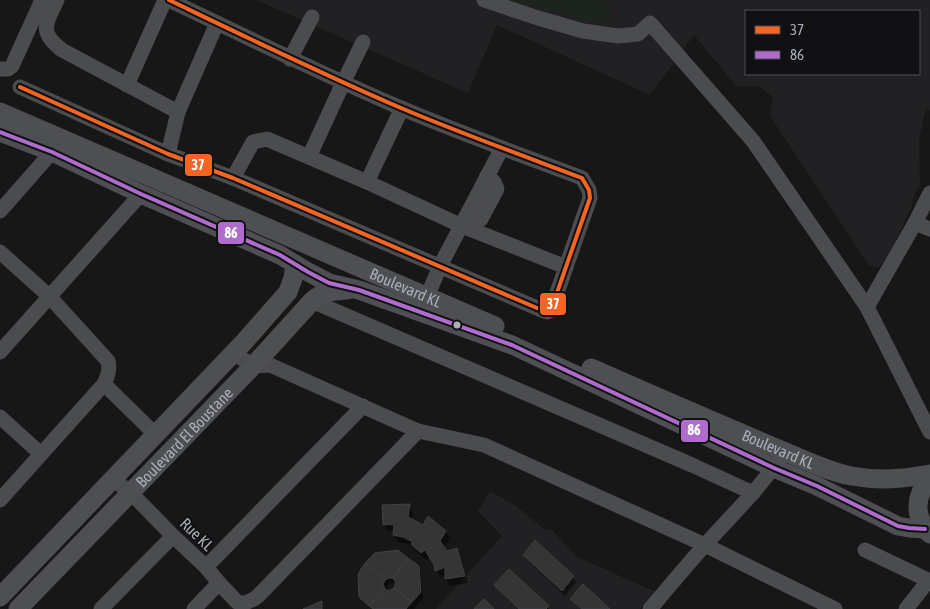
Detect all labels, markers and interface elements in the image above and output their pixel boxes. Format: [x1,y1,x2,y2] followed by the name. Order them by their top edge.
[745,10,920,75] legend
[790,21,804,38] text: 37
[790,46,804,63] text: 86
[184,153,213,177] line badge: 37
[191,157,205,173] text: 37
[217,221,245,245] line badge: 86
[224,225,238,241] text: 86
[367,264,445,311] street label: Boulevard KL
[539,292,567,316] line badge: 37
[546,296,560,312] text: 37
[452,320,462,330] unlabelled marker
[132,384,236,491] street label: Boulevard El Boustane
[680,419,709,443] line badge: 86
[687,422,701,438] text: 86
[740,426,818,473] street label: Boulevard KL
[177,514,218,555] street label: Rue KL

